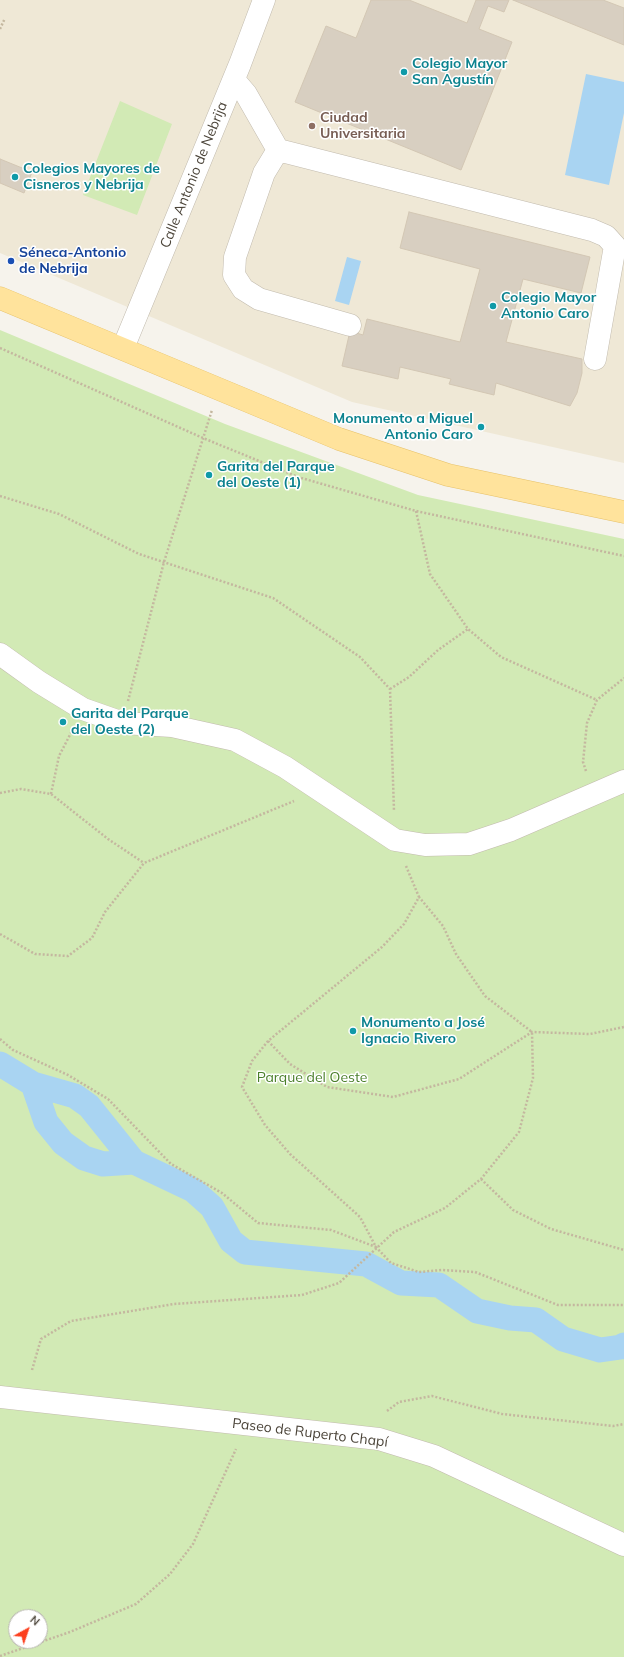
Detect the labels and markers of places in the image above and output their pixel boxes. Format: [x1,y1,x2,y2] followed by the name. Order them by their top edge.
[412,56,507,88] place label: Colegio Mayor San Agustín
[399,67,409,77] marker: Colegio Mayor San Agustín
[320,110,406,142] place label: Ciudad Universitaria
[307,121,317,131] marker: Ciudad Universitaria
[23,161,160,194] place label: Colegios Mayores de Cisneros y Nebrija
[10,172,20,182] marker: Colegios Mayores de Cisneros y Nebrija
[19,245,126,278] place label: Séneca-Antonio de Nebrija
[6,256,16,266] marker: Séneca-Antonio de Nebrija
[501,290,596,322] place label: Colegio Mayor Antonio Caro
[488,301,498,311] marker: Colegio Mayor Antonio Caro
[333,411,473,444] place label: Monumento a Miguel Antonio Caro
[476,422,486,432] marker: Monumento a Miguel Antonio Caro
[217,459,335,492] place label: Garita del Parque del Oeste (1)
[204,470,214,480] marker: Garita del Parque del Oeste (1)
[71,706,189,738] place label: Garita del Parque del Oeste (2)
[58,717,68,727] marker: Garita del Parque del Oeste (2)
[361,1015,485,1048] place label: Monumento a José Ignacio Rivero
[348,1026,358,1036] marker: Monumento a José Ignacio Rivero

